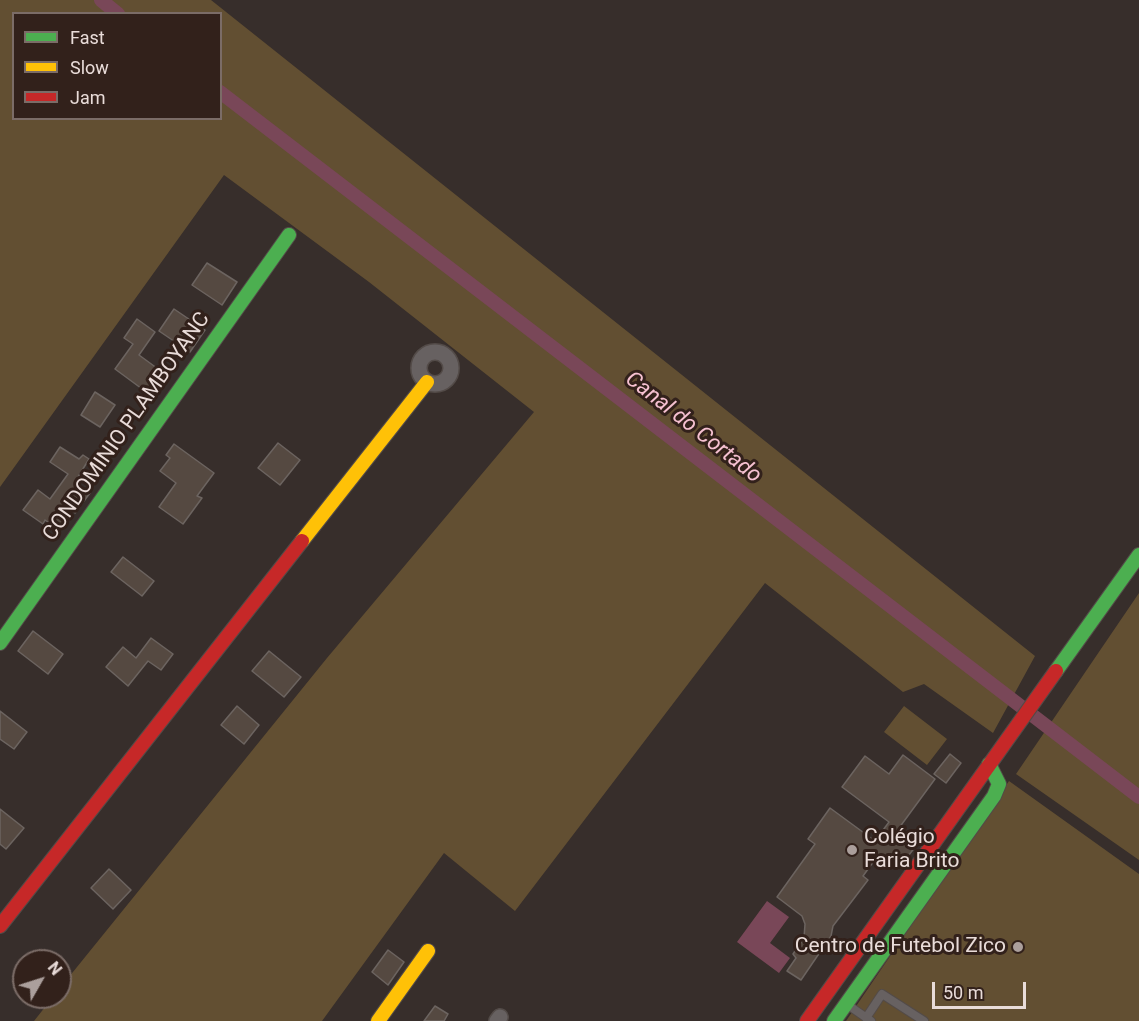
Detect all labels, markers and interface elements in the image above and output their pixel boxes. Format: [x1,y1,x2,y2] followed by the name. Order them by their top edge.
[12,12,222,120] legend
[70,27,105,48] text: Fast
[70,57,109,78] text: Slow
[70,87,106,108] text: Jam
[38,308,216,546] street label: CONDOMINIO PLAMBOYANC
[620,367,766,489] water label: Canal do Cortado
[864,825,959,875] place label: Colégio Faria Brito
[845,843,859,857] marker: Colégio Faria Brito
[795,934,1006,960] place label: Centro de Futebol Zico
[1011,940,1025,954] marker: Centro de Futebol Zico
[12,949,72,1009] north arrow
[44,958,66,979] text: N
[935,970,1030,1008] scale bar
[943,982,983,1003] text: 50 m

